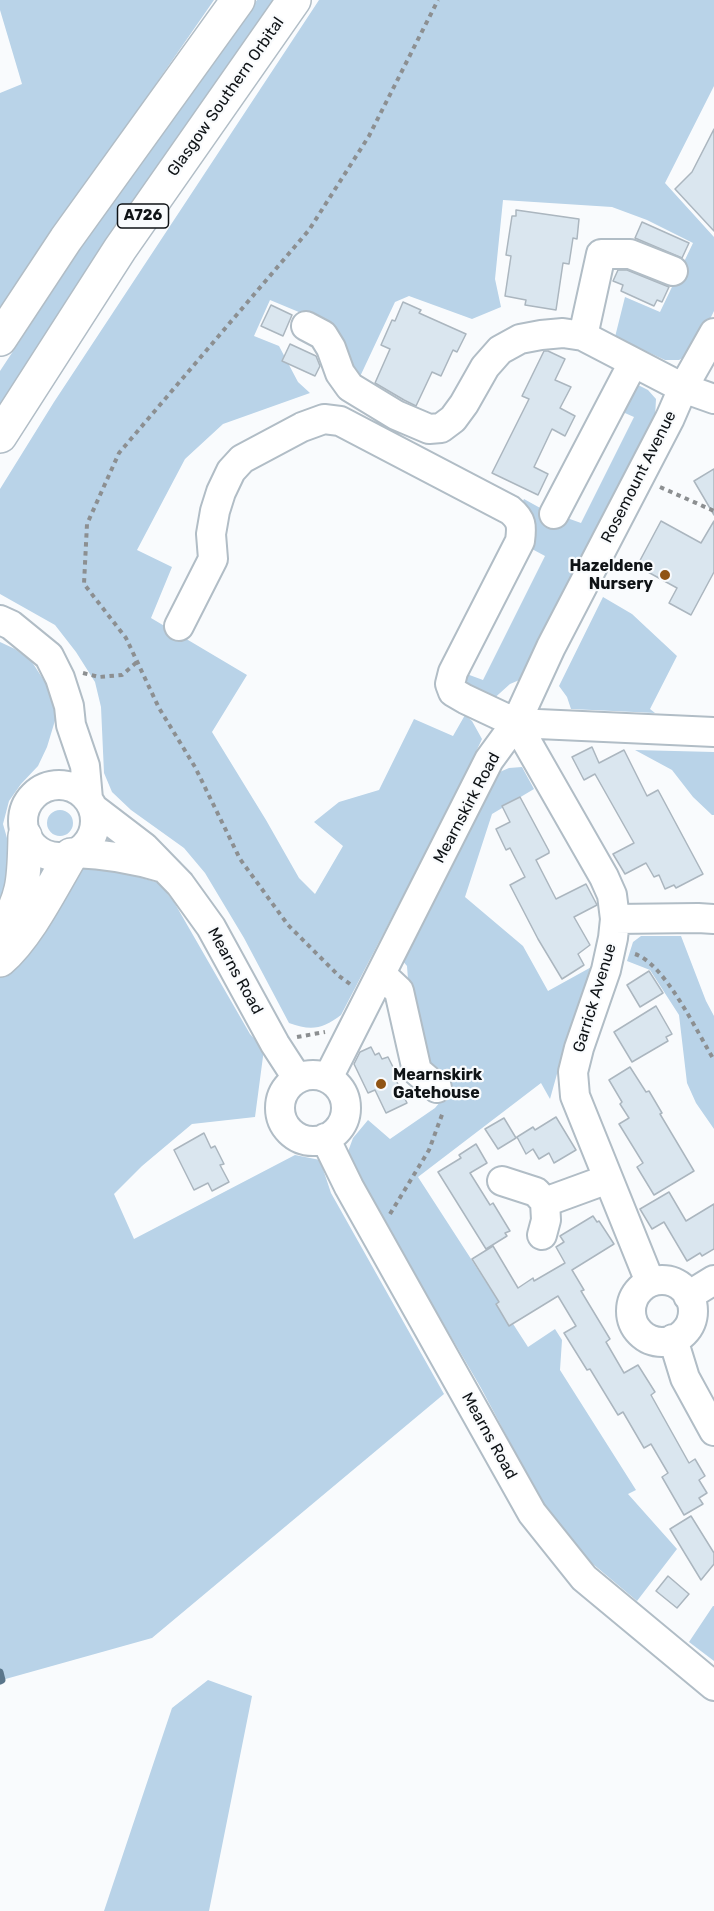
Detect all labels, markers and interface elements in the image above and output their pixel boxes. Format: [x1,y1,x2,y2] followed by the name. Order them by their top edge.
[164,14,288,180] street label: Glasgow Southern Orbital
[118,204,168,228] road number: A726
[597,408,681,546] street label: Rosemount Avenue
[569,556,653,594] place label: Hazeldene Nursery
[658,568,672,582] marker: Hazeldene Nursery
[430,749,504,867] street label: Mearnskirk Road
[203,924,267,1018] street label: Mearns Road
[569,941,621,1055] street label: Garrick Avenue
[393,1065,482,1103] place label: Mearnskirk Gatehouse
[374,1077,388,1091] marker: Mearnskirk Gatehouse
[457,1389,521,1483] street label: Mearns Road

